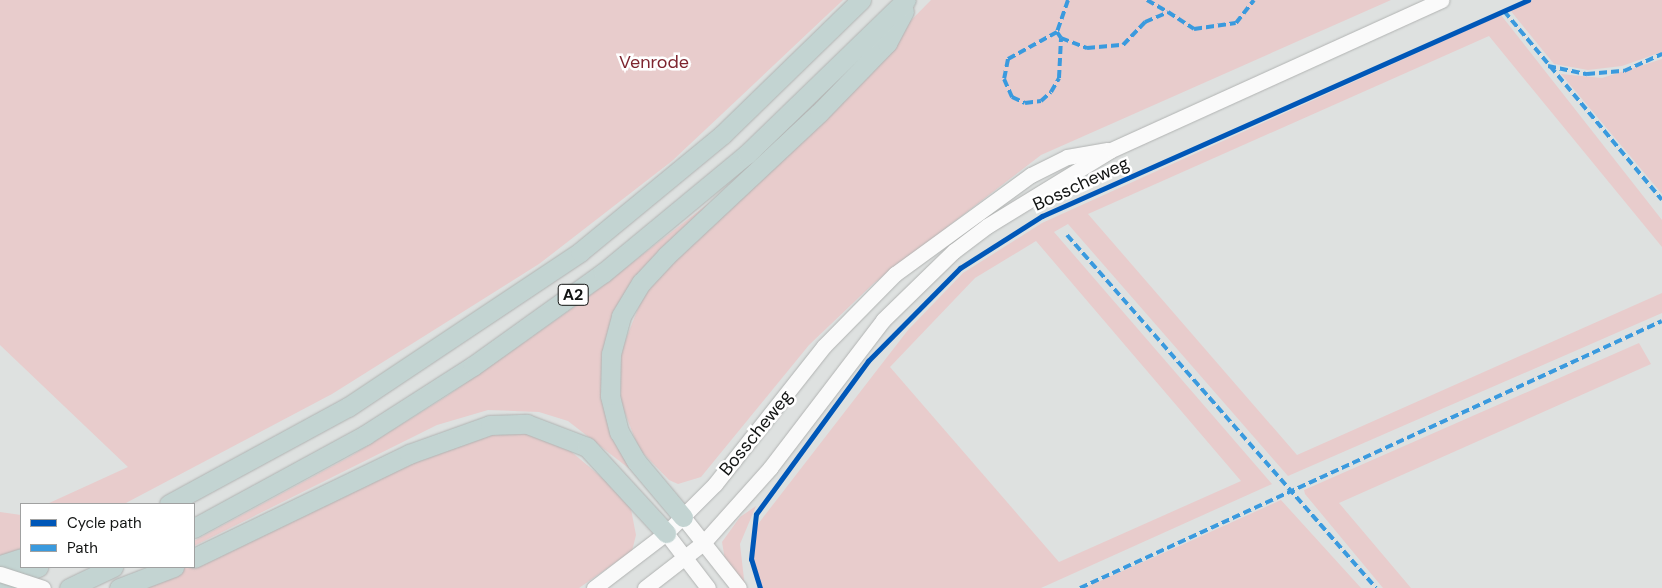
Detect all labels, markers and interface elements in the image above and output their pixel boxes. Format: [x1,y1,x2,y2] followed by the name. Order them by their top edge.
[619,51,689,73] park label: Venrode
[1029,152,1133,216] street label: Bosscheweg
[557,282,589,308] road number: A2
[715,386,797,480] street label: Bosscheweg
[20,503,195,568] legend
[67,513,142,533] text: Cycle path
[67,538,98,558] text: Path

